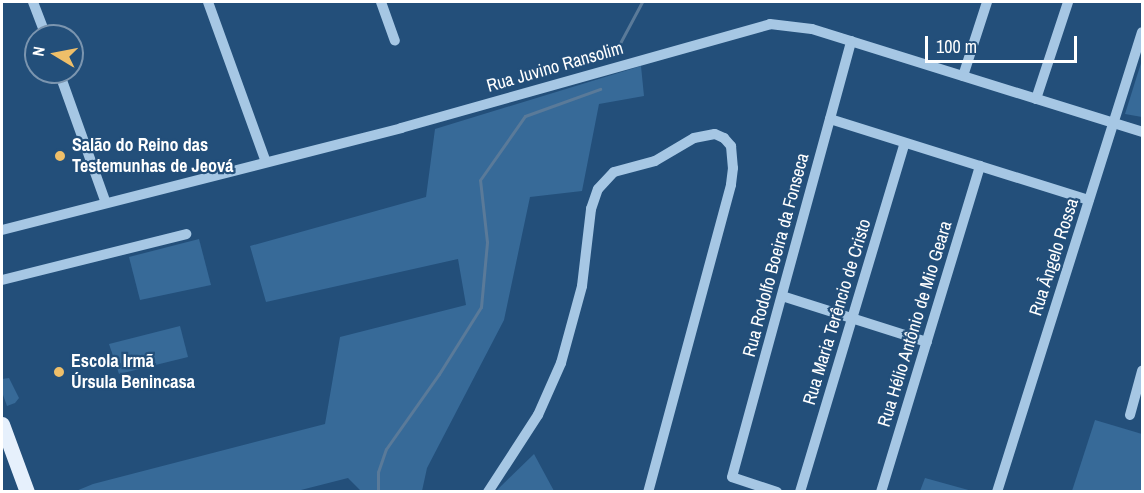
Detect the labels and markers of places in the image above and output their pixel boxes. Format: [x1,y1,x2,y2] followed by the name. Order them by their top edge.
[72,135,233,178] place label: Salão do Reino das Testemunhas de Jeová
[53,149,67,163] marker: Salão do Reino das Testemunhas de Jeová
[71,351,195,394] place label: Escola Irmã Úrsula Benincasa
[52,365,66,379] marker: Escola Irmã Úrsula Benincasa

